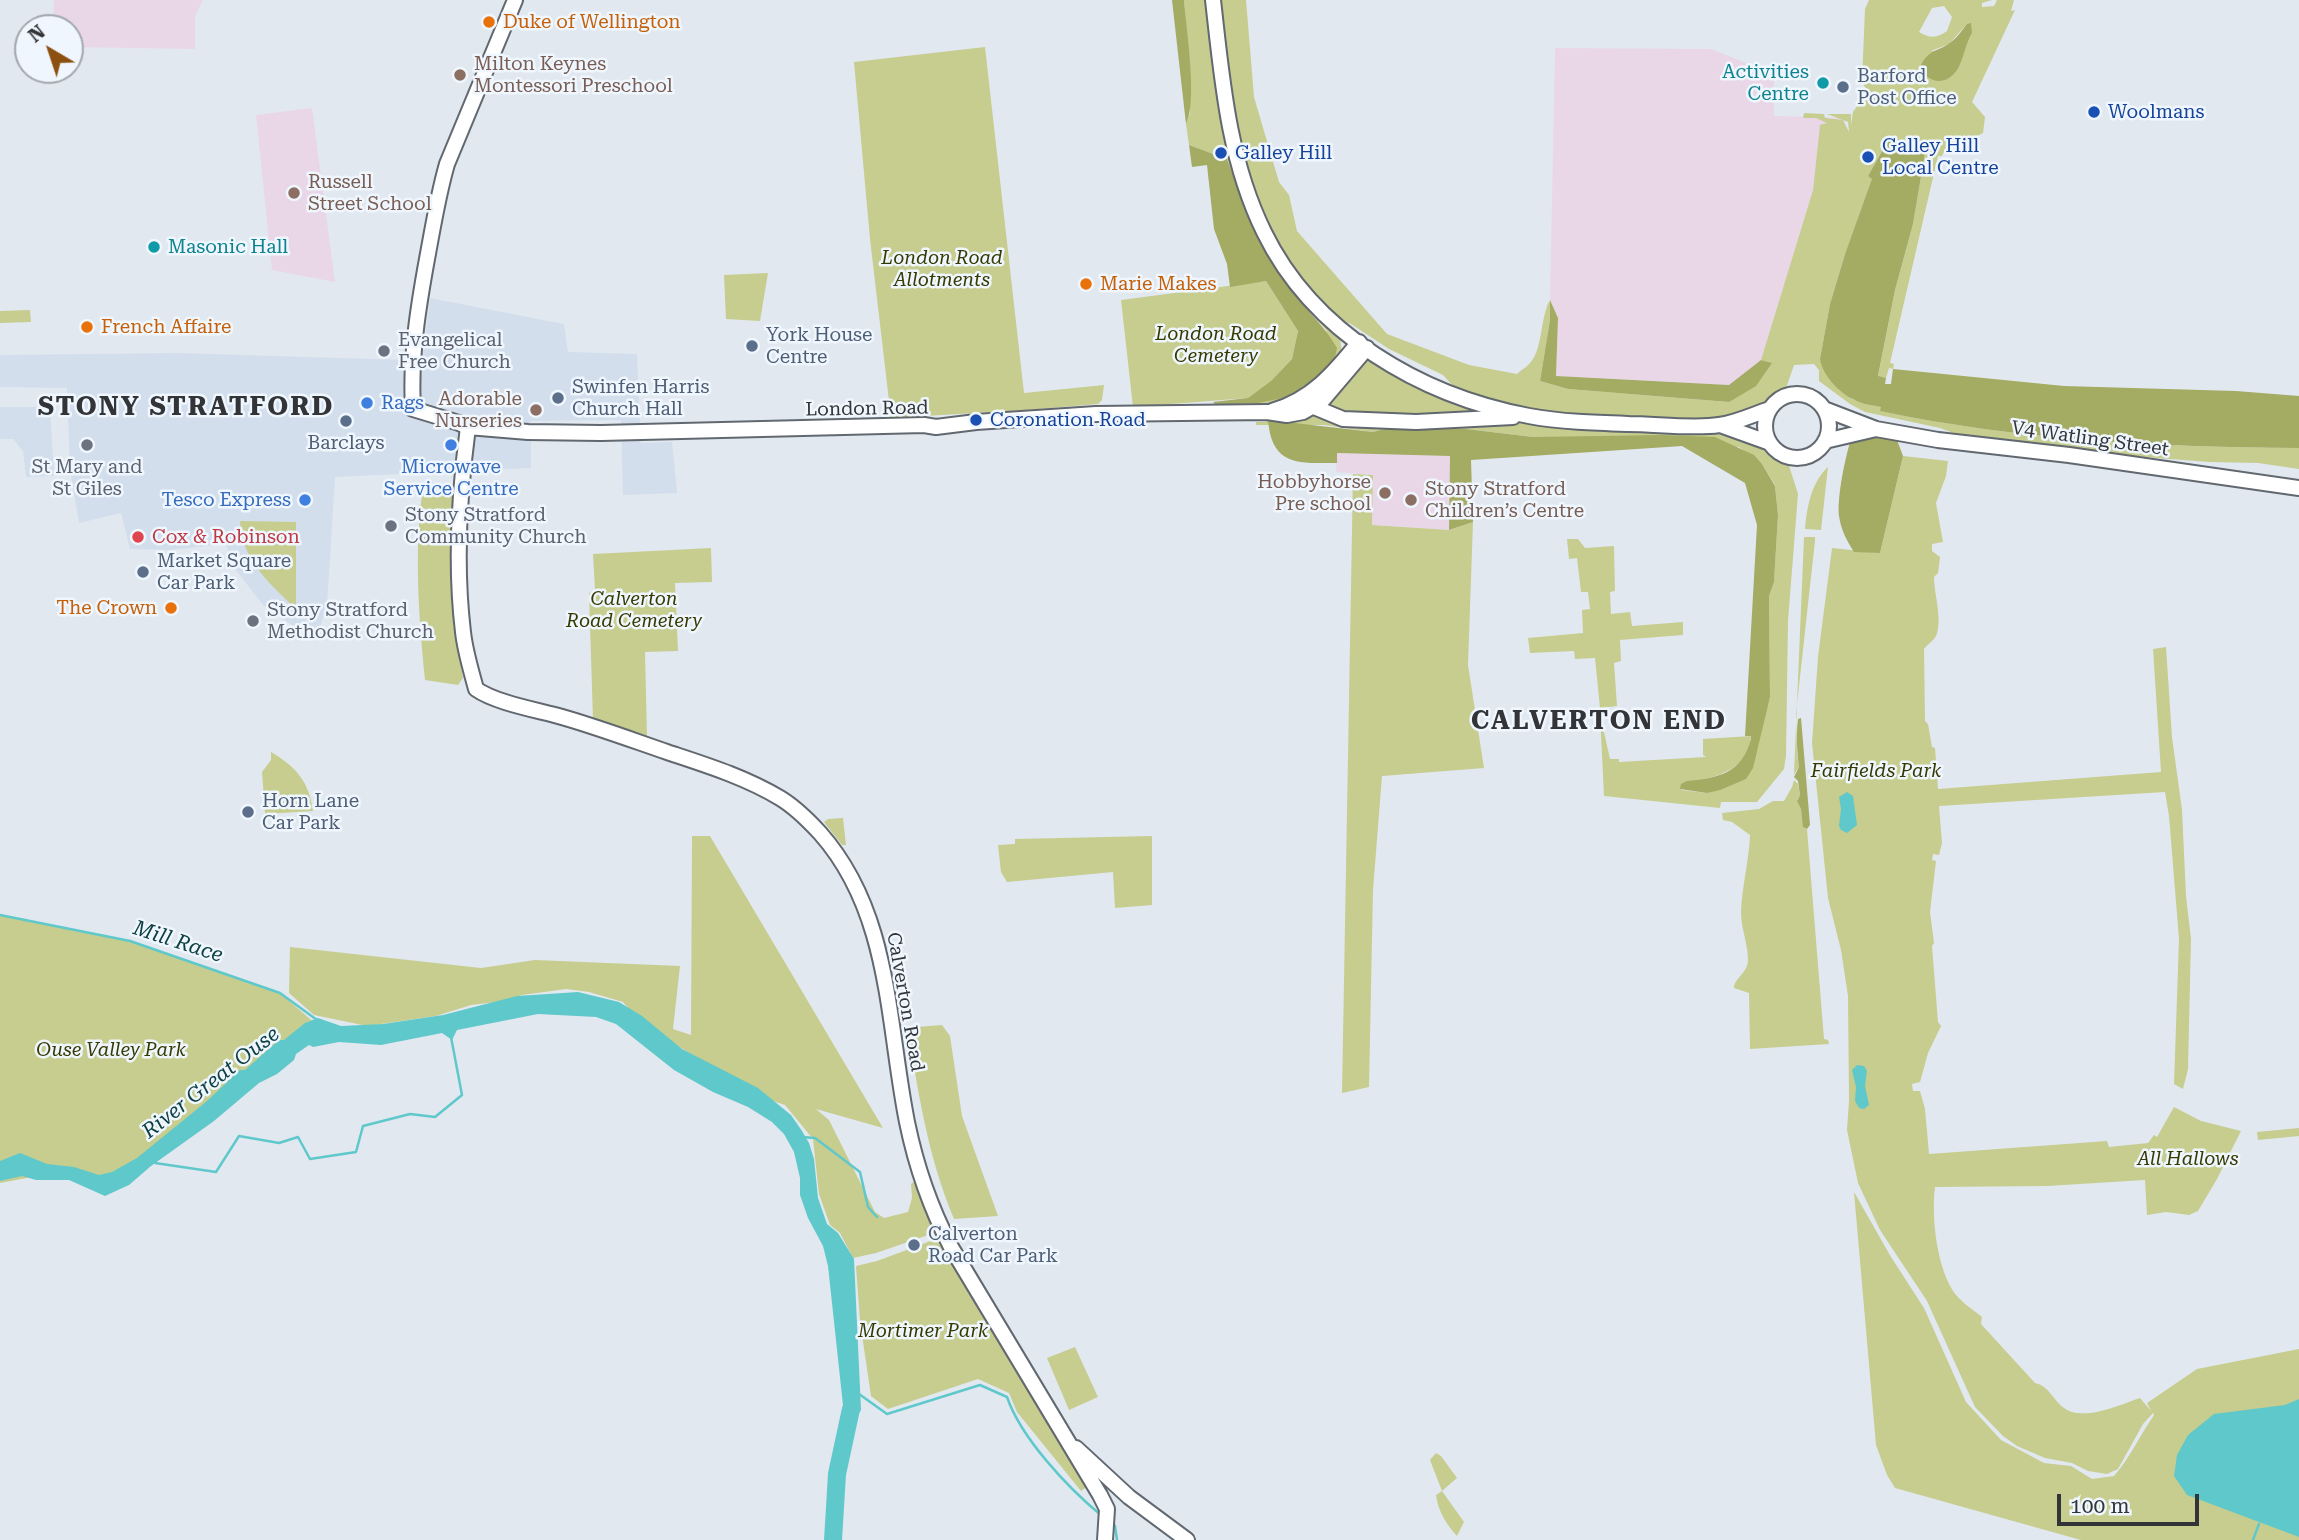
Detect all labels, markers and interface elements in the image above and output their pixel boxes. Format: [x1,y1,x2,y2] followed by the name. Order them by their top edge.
[503,11,681,33] place label: Duke of Wellington
[14,14,84,84] north arrow
[481,14,497,30] marker: Duke of Wellington
[24,20,50,47] text: N
[474,53,673,97] place label: Milton Keynes Montessori Preschool
[1722,61,1809,105] place label: Activities Centre
[1857,65,1957,109] place label: Barford Post Office
[452,67,468,83] marker: Milton Keynes Montessori Preschool
[1815,75,1831,91] marker: Activities Centre
[1835,79,1851,95] marker: Barford Post Office
[2108,101,2205,123] place label: Woolmans
[2086,104,2102,120] marker: Woolmans
[1882,135,1999,179] place label: Galley Hill Local Centre
[1235,142,1332,164] place label: Galley Hill
[1213,145,1229,161] marker: Galley Hill
[1860,149,1876,165] marker: Galley Hill Local Centre
[308,171,432,215] place label: Russell Street School
[286,185,302,201] marker: Russell Street School
[168,236,288,258] place label: Masonic Hall
[146,239,162,255] marker: Masonic Hall
[881,247,1003,291] park label: London Road Allotments
[1100,273,1216,295] place label: Marie Makes
[1078,276,1094,292] marker: Marie Makes
[101,316,231,338] place label: French Affaire
[79,319,95,335] marker: French Affaire
[1155,323,1277,367] park label: London Road Cemetery
[766,324,872,368] place label: York House Centre
[398,329,511,373] place label: Evangelical Free Church
[744,338,760,354] marker: York House Centre
[376,343,392,359] marker: Evangelical Free Church
[572,376,709,420] place label: Swinfen Harris Church Hall
[435,388,522,432] place label: Adorable Nurseries
[550,390,566,406] marker: Swinfen Harris Church Hall
[40,391,332,423] district label: STONY STRATFORD
[381,392,424,414] place label: Rags
[359,395,375,411] marker: Rags
[805,397,929,421] street label: London Road
[528,402,544,418] marker: Adorable Nurseries
[990,409,1146,431] place label: Coronation Road
[968,412,984,428] marker: Coronation Road
[338,413,354,429] marker: Barclays
[2010,417,2170,461] street label: V4 Watling Street
[308,432,384,454] place label: Barclays
[79,437,95,453] marker: St Mary and St Giles
[443,437,459,453] marker: Microwave Service Centre
[32,456,142,500] place label: St Mary and St Giles
[383,456,519,500] place label: Microwave Service Centre
[1257,471,1371,515] place label: Hobbyhorse Pre school
[1425,478,1584,522] place label: Stony Stratford Children’s Centre
[1377,485,1393,501] marker: Hobbyhorse Pre school
[162,489,291,511] place label: Tesco Express
[297,492,313,508] marker: Tesco Express
[1403,492,1419,508] marker: Stony Stratford Children’s Centre
[405,504,586,548] place label: Stony Stratford Community Church
[383,518,399,534] marker: Stony Stratford Community Church
[152,526,300,548] place label: Cox & Robinson
[130,529,146,545] marker: Cox & Robinson
[157,550,291,594] place label: Market Square Car Park
[135,564,151,580] marker: Market Square Car Park
[566,588,702,632] park label: Calverton Road Cemetery
[56,597,157,619] place label: The Crown
[267,599,434,643] place label: Stony Stratford Methodist Church
[163,600,179,616] marker: The Crown
[245,613,261,629] marker: Stony Stratford Methodist Church
[1473,705,1725,737] district label: CALVERTON END
[1811,760,1941,782] park label: Fairfields Park
[262,790,359,834] place label: Horn Lane Car Park
[240,804,256,820] marker: Horn Lane Car Park
[130,916,226,968] water label: Mill Race
[882,930,928,1074] street label: Calverton Road
[137,1022,285,1144] water label: River Great Ouse
[36,1039,186,1061] park label: Ouse Valley Park
[2137,1148,2239,1170] park label: All Hallows
[928,1223,1058,1267] place label: Calverton Road Car Park
[906,1237,922,1253] marker: Calverton Road Car Park
[858,1320,988,1342] park label: Mortimer Park
[2061,1480,2203,1524] scale bar
[2070,1494,2130,1518] text: 100 m

